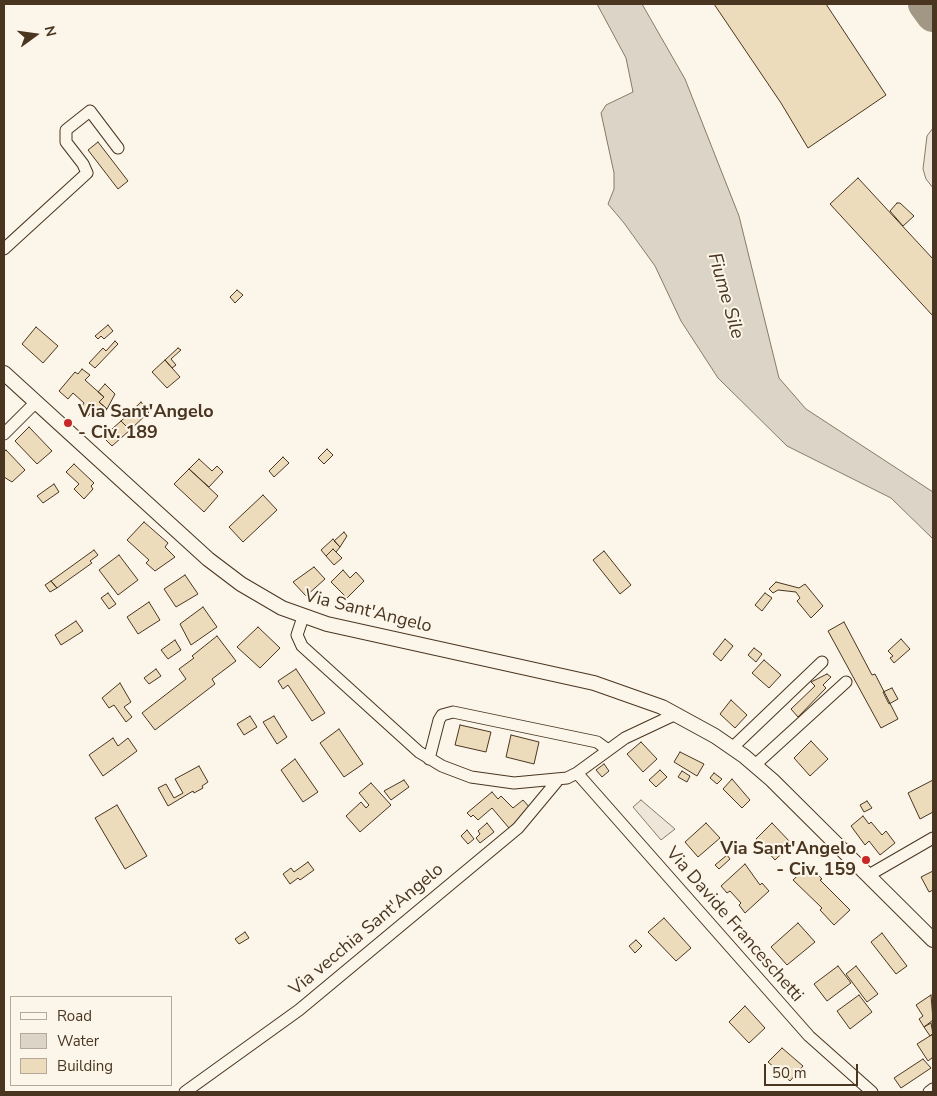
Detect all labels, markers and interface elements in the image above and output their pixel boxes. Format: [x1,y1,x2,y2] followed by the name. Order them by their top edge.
[10,10,60,60] north arrow
[40,24,61,39] text: N
[702,250,748,342] water label: Fiume Sile
[78,402,214,444] place label: Via Sant'Angelo - Civ. 189
[62,417,74,429] marker: Via Sant'Angelo - Civ. 189
[302,586,434,638] street label: Via Sant'Angelo
[720,839,856,882] place label: Via Sant'Angelo - Civ. 159
[661,843,807,1007] street label: Via Davide Franceschetti
[860,854,872,866] marker: Via Sant'Angelo - Civ. 159
[286,859,448,1001] street label: Via vecchia Sant'Angelo
[10,996,172,1086] legend
[57,1006,92,1026] text: Road
[57,1031,99,1051] text: Water
[767,1054,861,1086] scale bar
[57,1056,113,1076] text: Building
[772,1063,807,1083] text: 50 m

